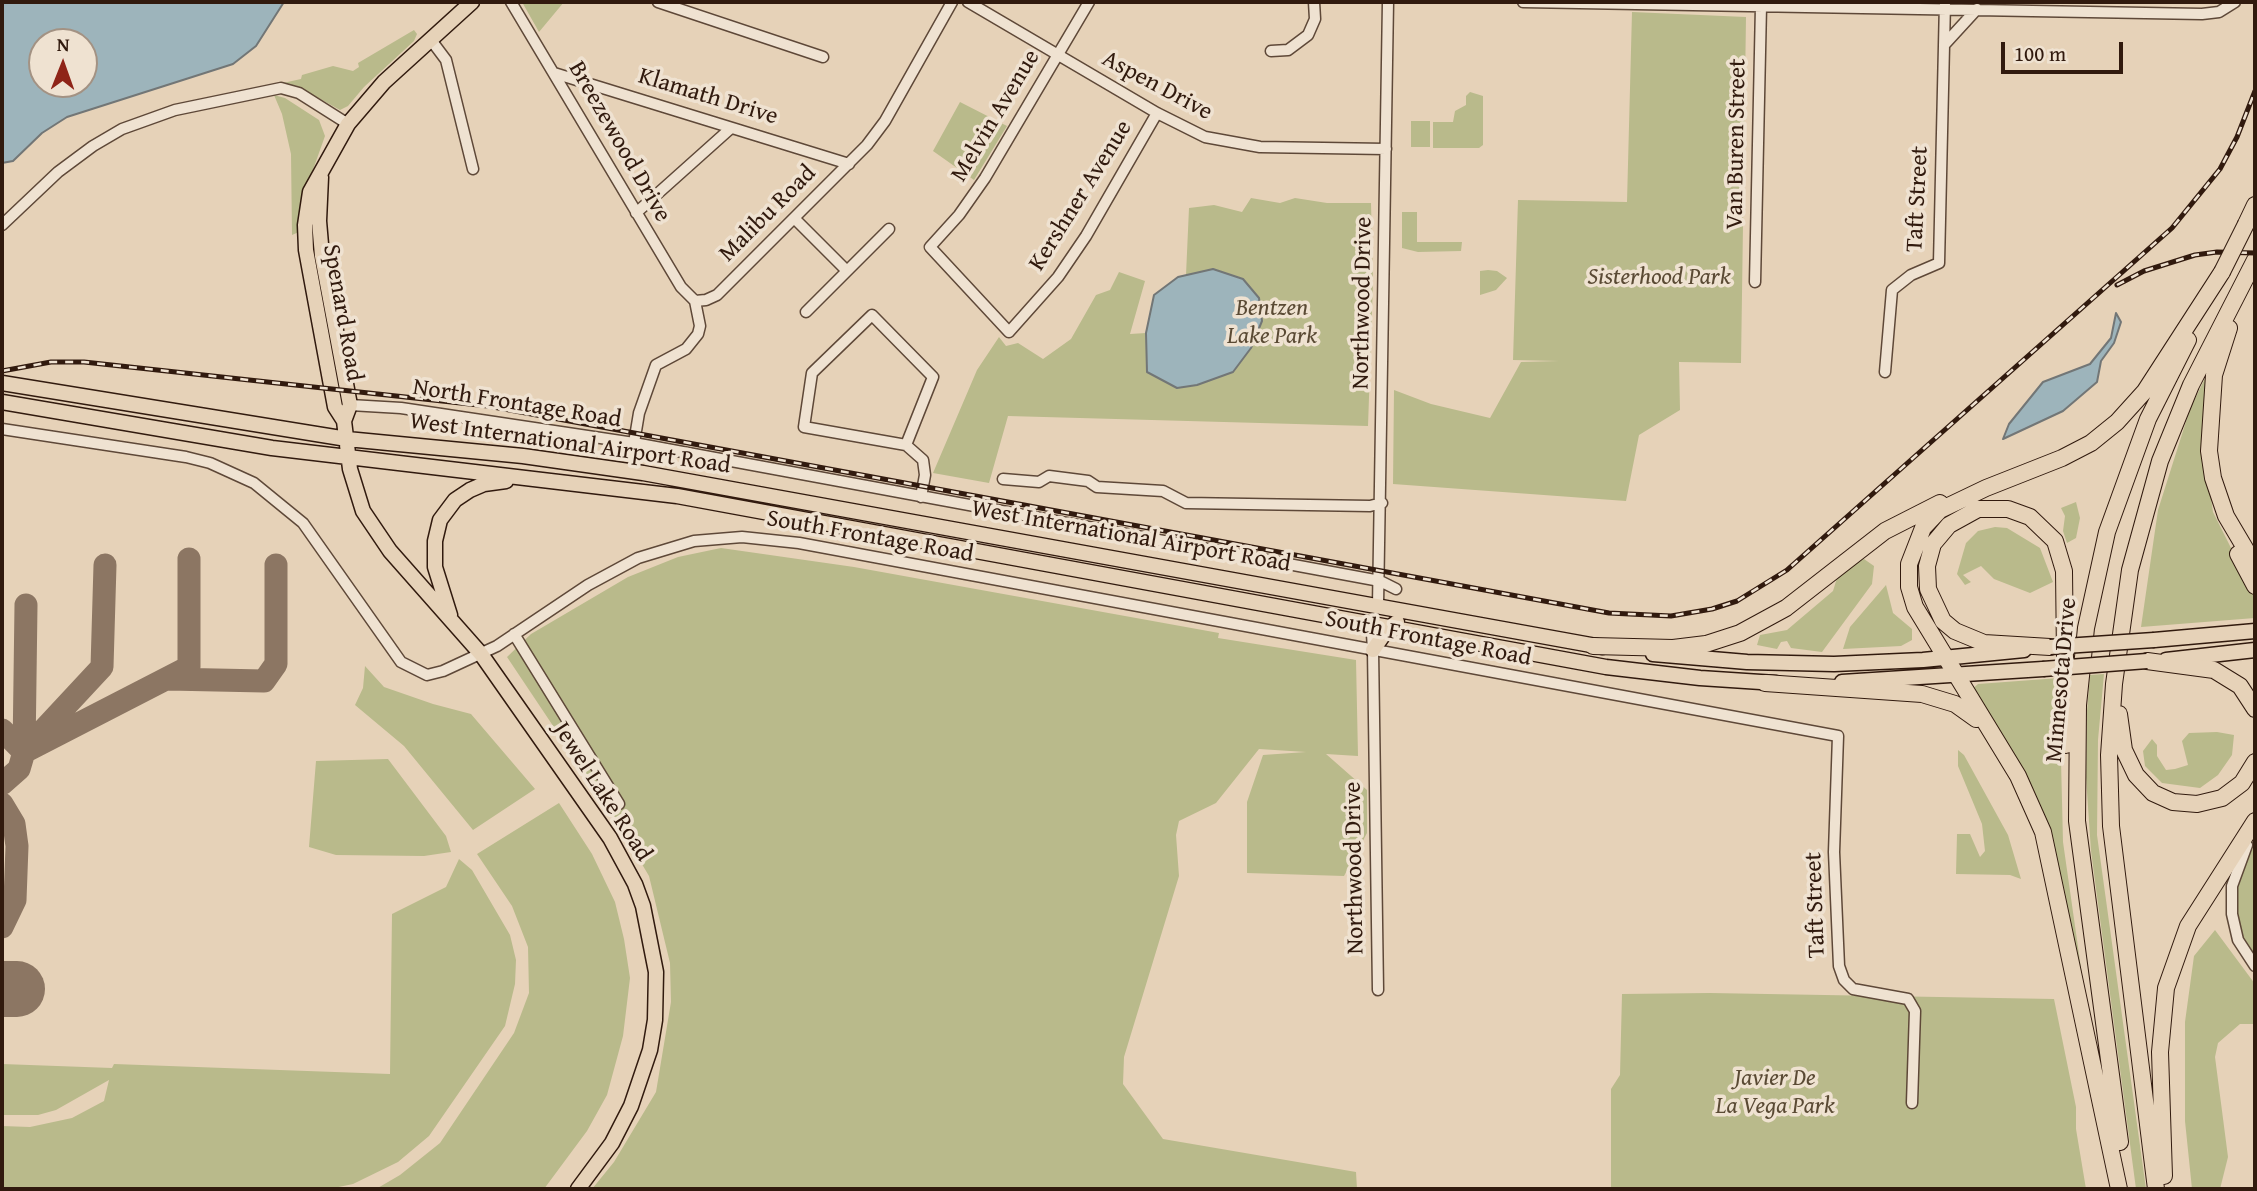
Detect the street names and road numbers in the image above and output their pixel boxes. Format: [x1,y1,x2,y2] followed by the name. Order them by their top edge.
[945,45,1047,187] street label: Melvin Avenue
[1097,45,1217,127] street label: Aspen Drive
[561,57,677,227] street label: Breezewood Drive
[1721,58,1753,230] street label: Van Buren Street
[635,62,781,132] street label: Klamath Drive
[1023,115,1139,277] street label: Kershner Avenue
[1901,145,1935,253] street label: Taft Street
[713,159,823,269] street label: Malibu Road
[1347,216,1379,390] street label: Northwood Drive
[316,242,368,384] street label: Spenard Road
[411,373,623,435] street label: North Frontage Road
[408,407,732,481] street label: West International Airport Road
[969,495,1293,579] street label: West International Airport Road
[764,505,976,569] street label: South Frontage Road
[2040,596,2084,764] street label: Minnesota Drive
[1322,605,1534,673] street label: South Frontage Road
[546,717,658,867] street label: Jewel Lake Road
[1339,781,1371,955] street label: Northwood Drive
[1800,852,1832,958] street label: Taft Street

